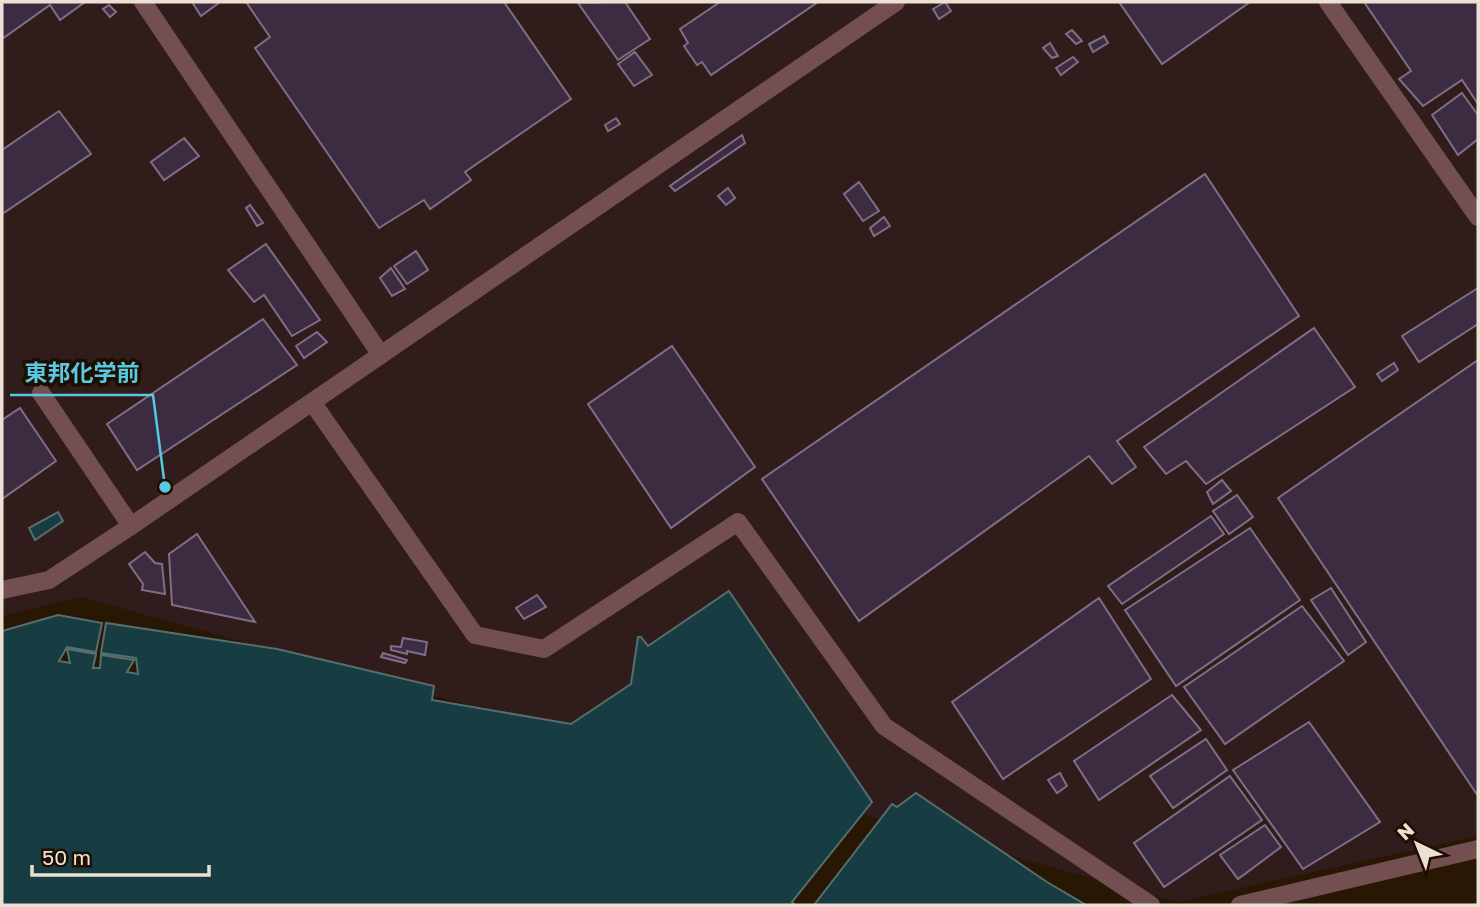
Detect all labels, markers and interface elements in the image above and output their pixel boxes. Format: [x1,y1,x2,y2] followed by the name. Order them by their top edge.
[10,351,153,395] callout: 東邦化学前
[25,358,140,386] text: 東邦化学前
[1382,809,1452,879] north arrow
[1392,818,1418,845] text: N
[32,834,208,878] scale bar
[42,844,91,870] text: 50 m

